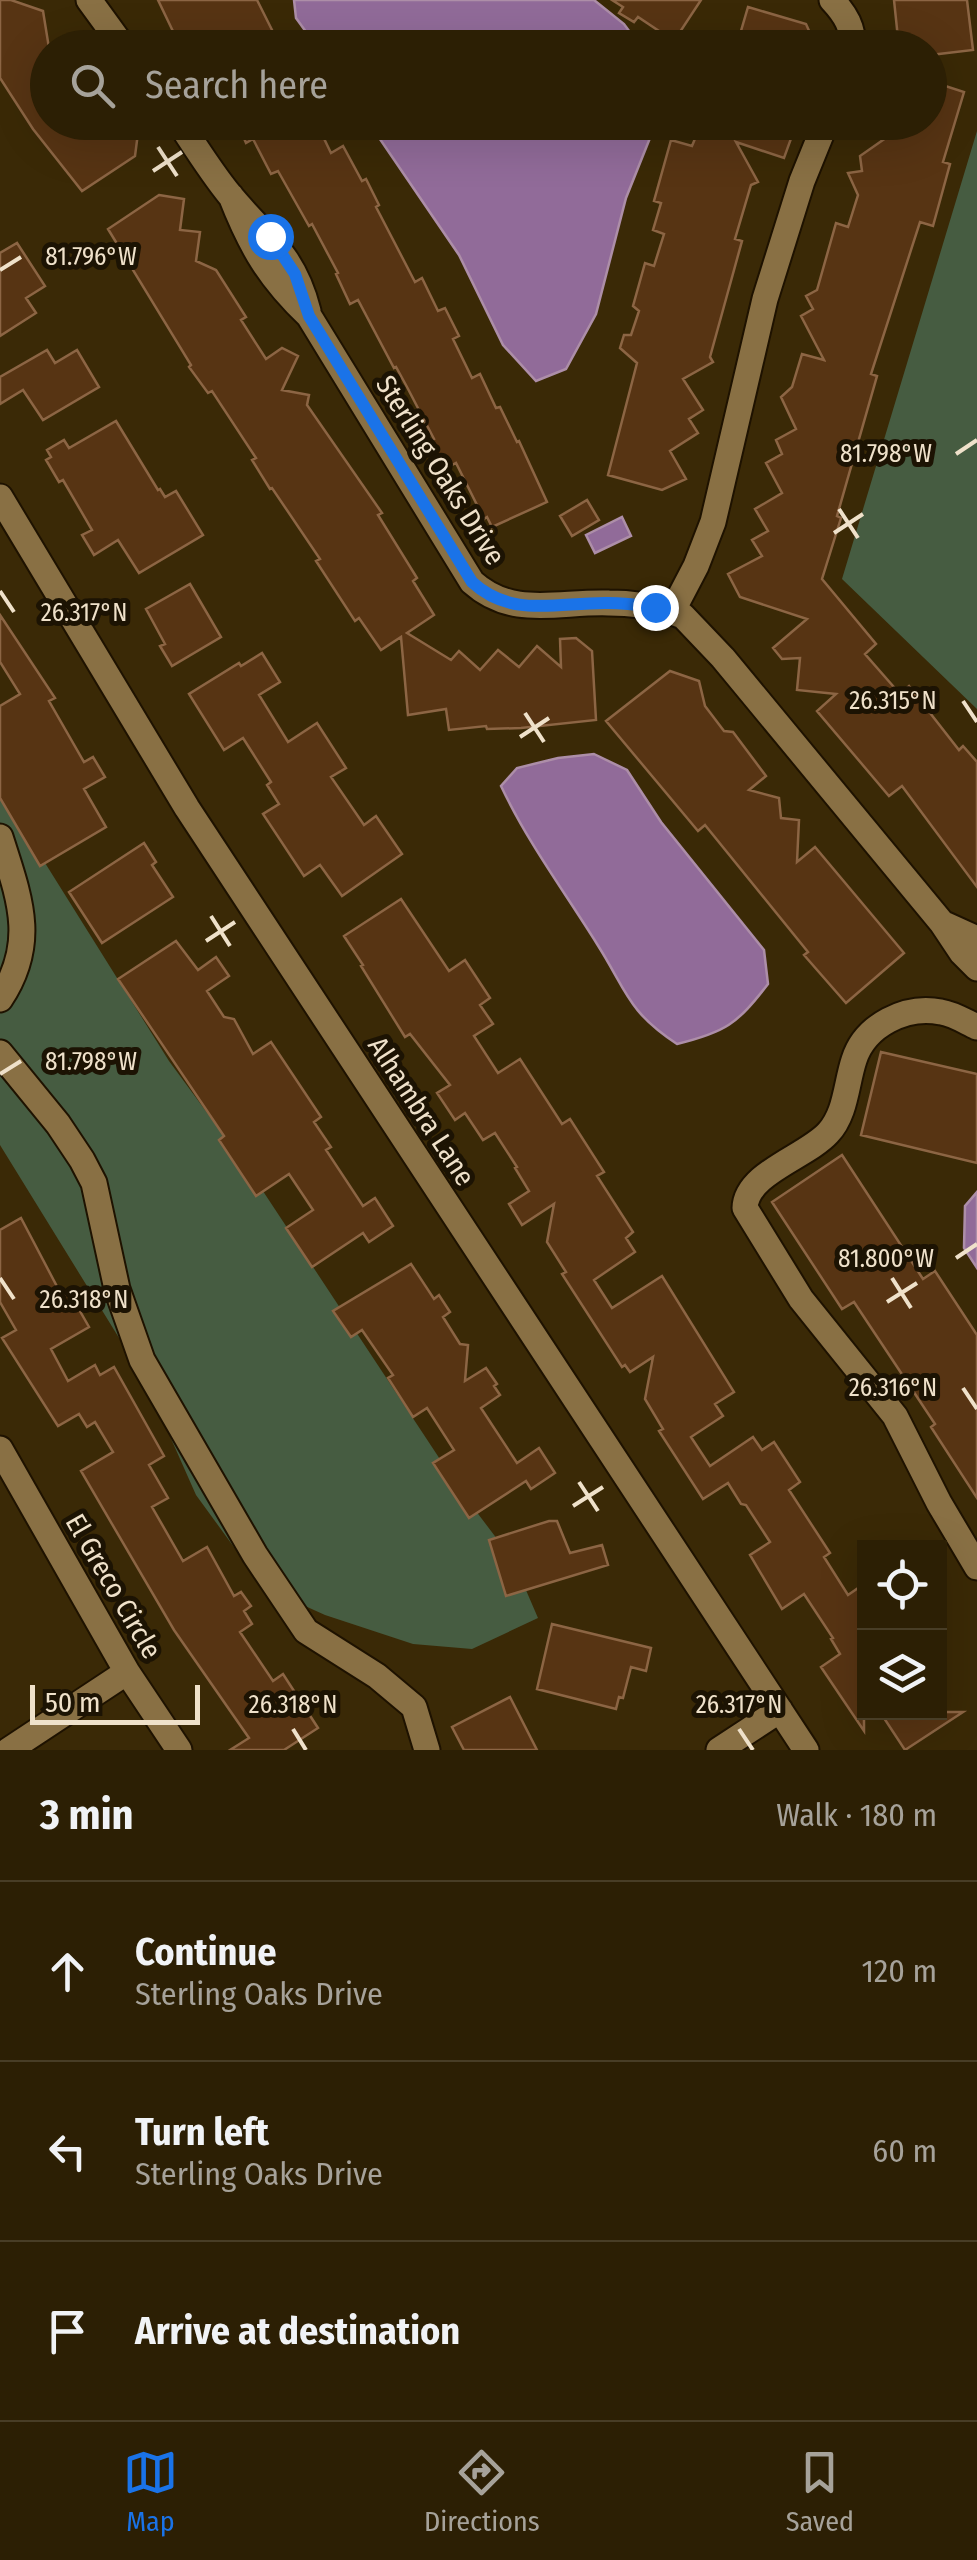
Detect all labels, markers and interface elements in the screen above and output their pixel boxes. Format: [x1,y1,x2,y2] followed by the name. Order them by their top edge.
[30,30,947,140] search box
[65,58,120,113] icon: search
[145,62,328,108] text: Search here
[248,214,294,260] route start
[45,242,137,272] text: 81.796°W
[369,370,512,571] street label: Sterling Oaks Drive
[840,439,932,469] text: 81.798°W
[633,585,679,631] route end
[41,598,127,628] text: 26.317°N
[849,686,937,716] text: 26.315°N
[361,1031,482,1192] street label: Alhambra Lane
[45,1047,137,1077] text: 81.798°W
[838,1244,934,1274] text: 81.800°W
[40,1285,128,1315] text: 26.318°N
[849,1373,937,1403] text: 26.316°N
[59,1508,168,1665] street label: El Greco Circle
[857,1540,947,1720] map controls
[857,1540,947,1630] button: locate
[857,1630,947,1720] button: layers
[30,1680,200,1724] scale bar
[45,1686,101,1719] text: 50 m
[249,1690,337,1720] text: 26.318°N
[696,1690,782,1720] text: 26.317°N
[40,1790,134,1840] text: 3 min
[776,1796,937,1834] text: Walk · 180 m
[135,1929,276,1975] text: Continue
[40,1944,95,1999] icon: ahead
[862,1952,937,1990] text: 120 m
[135,1975,383,2013] text: Sterling Oaks Drive
[135,2109,269,2155] text: Turn left
[40,2124,95,2179] icon: left
[872,2132,937,2170] text: 60 m
[135,2155,383,2193] text: Sterling Oaks Drive
[40,2304,95,2359] icon: arrive
[135,2308,460,2354] text: Arrive at destination
[123,2445,178,2538] tab: Map
[424,2445,540,2538] tab: Directions
[786,2445,854,2538] tab: Saved

